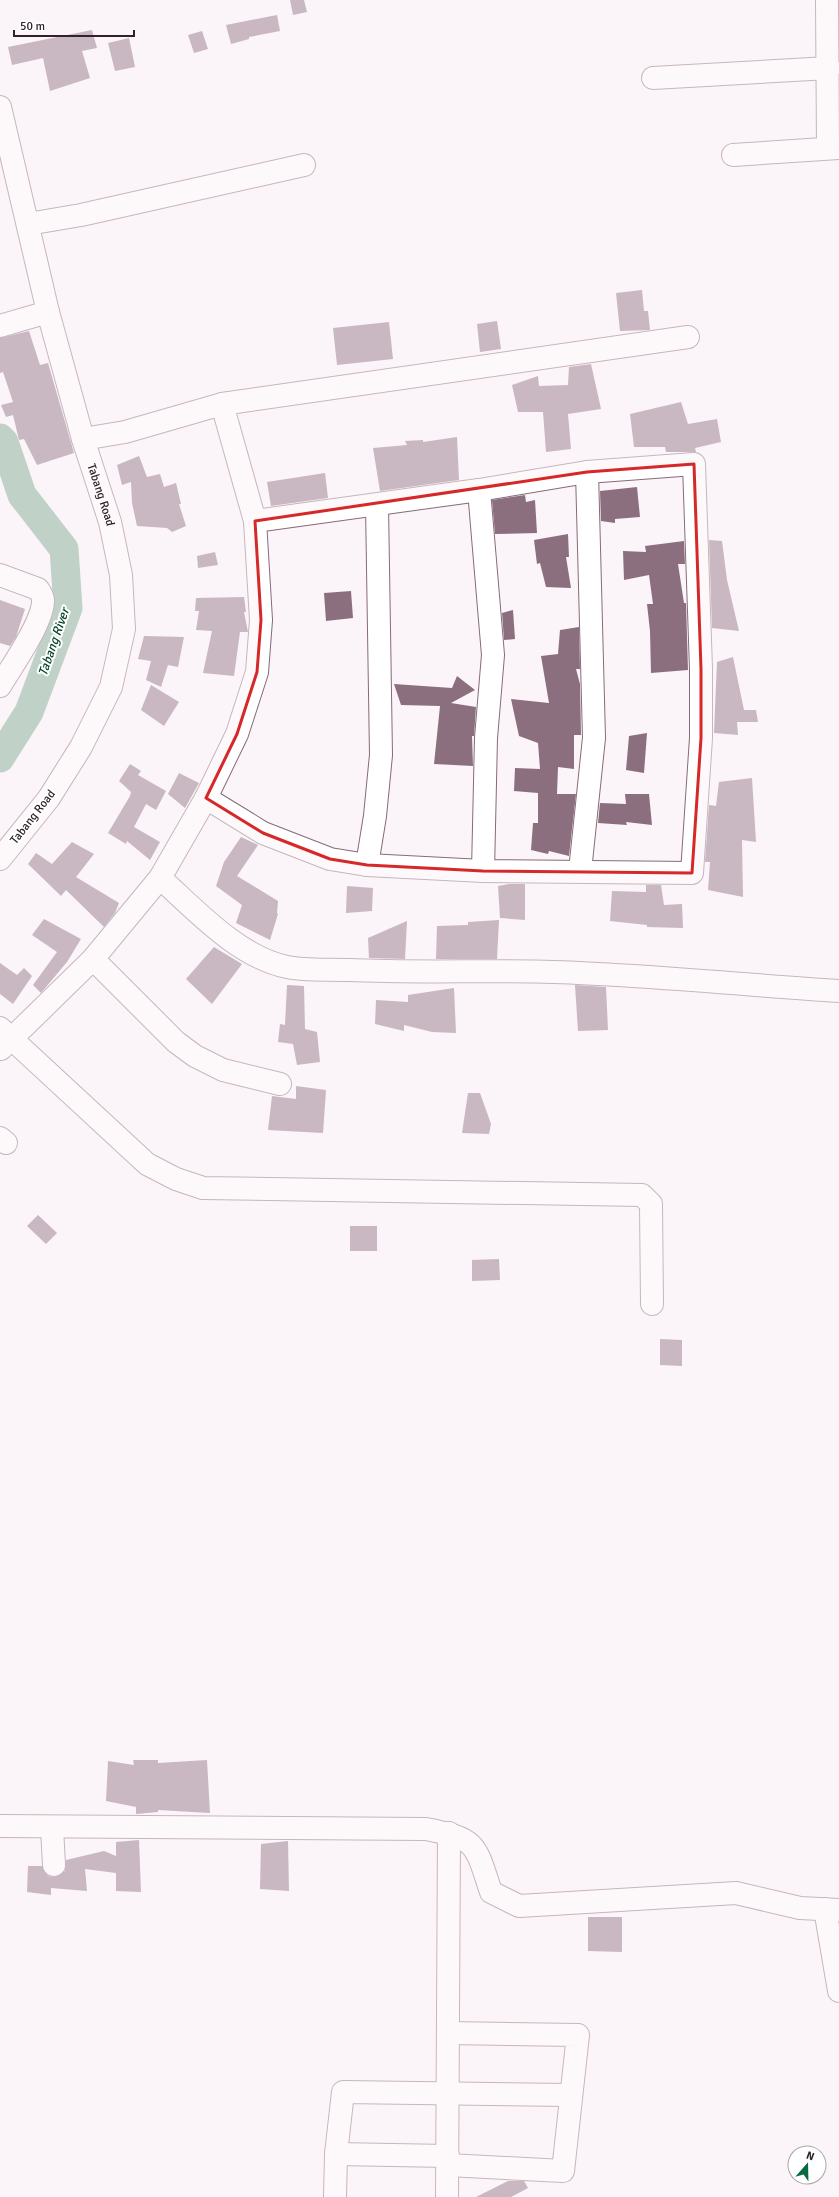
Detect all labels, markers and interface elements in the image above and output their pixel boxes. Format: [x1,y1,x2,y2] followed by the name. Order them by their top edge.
[14,12,134,38] scale bar
[20,19,45,34] text: 50 m
[84,462,118,527] street label: Tabang Road
[35,604,74,678] water label: Tabang River
[7,787,59,847] street label: Tabang Road
[787,2145,827,2185] north arrow
[804,2149,816,2163] text: N

